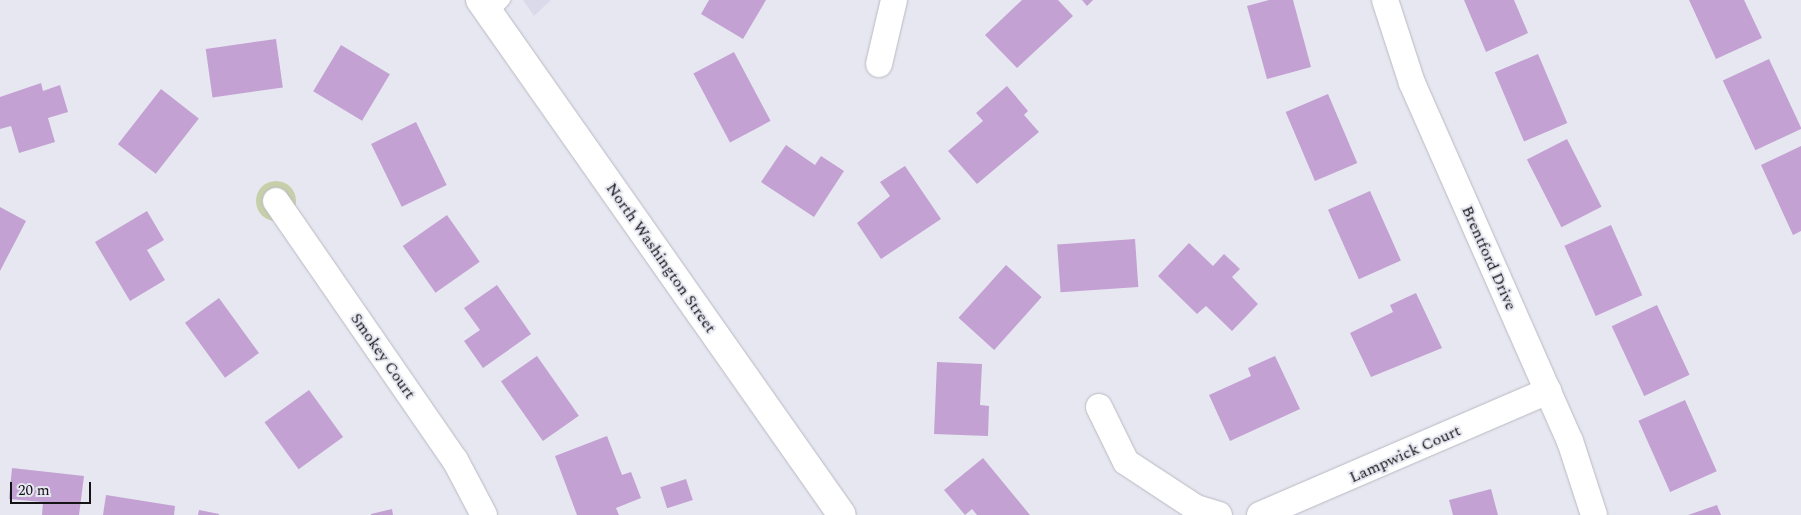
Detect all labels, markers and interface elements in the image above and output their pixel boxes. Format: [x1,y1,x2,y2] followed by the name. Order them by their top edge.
[602,179,720,337] street label: North Washington Street
[1457,203,1521,313] street label: Brentford Drive
[346,309,420,403] street label: Smokey Court
[1346,421,1464,487] street label: Lampwick Court
[12,472,94,504] scale bar
[18,479,50,502] text: 20 m

